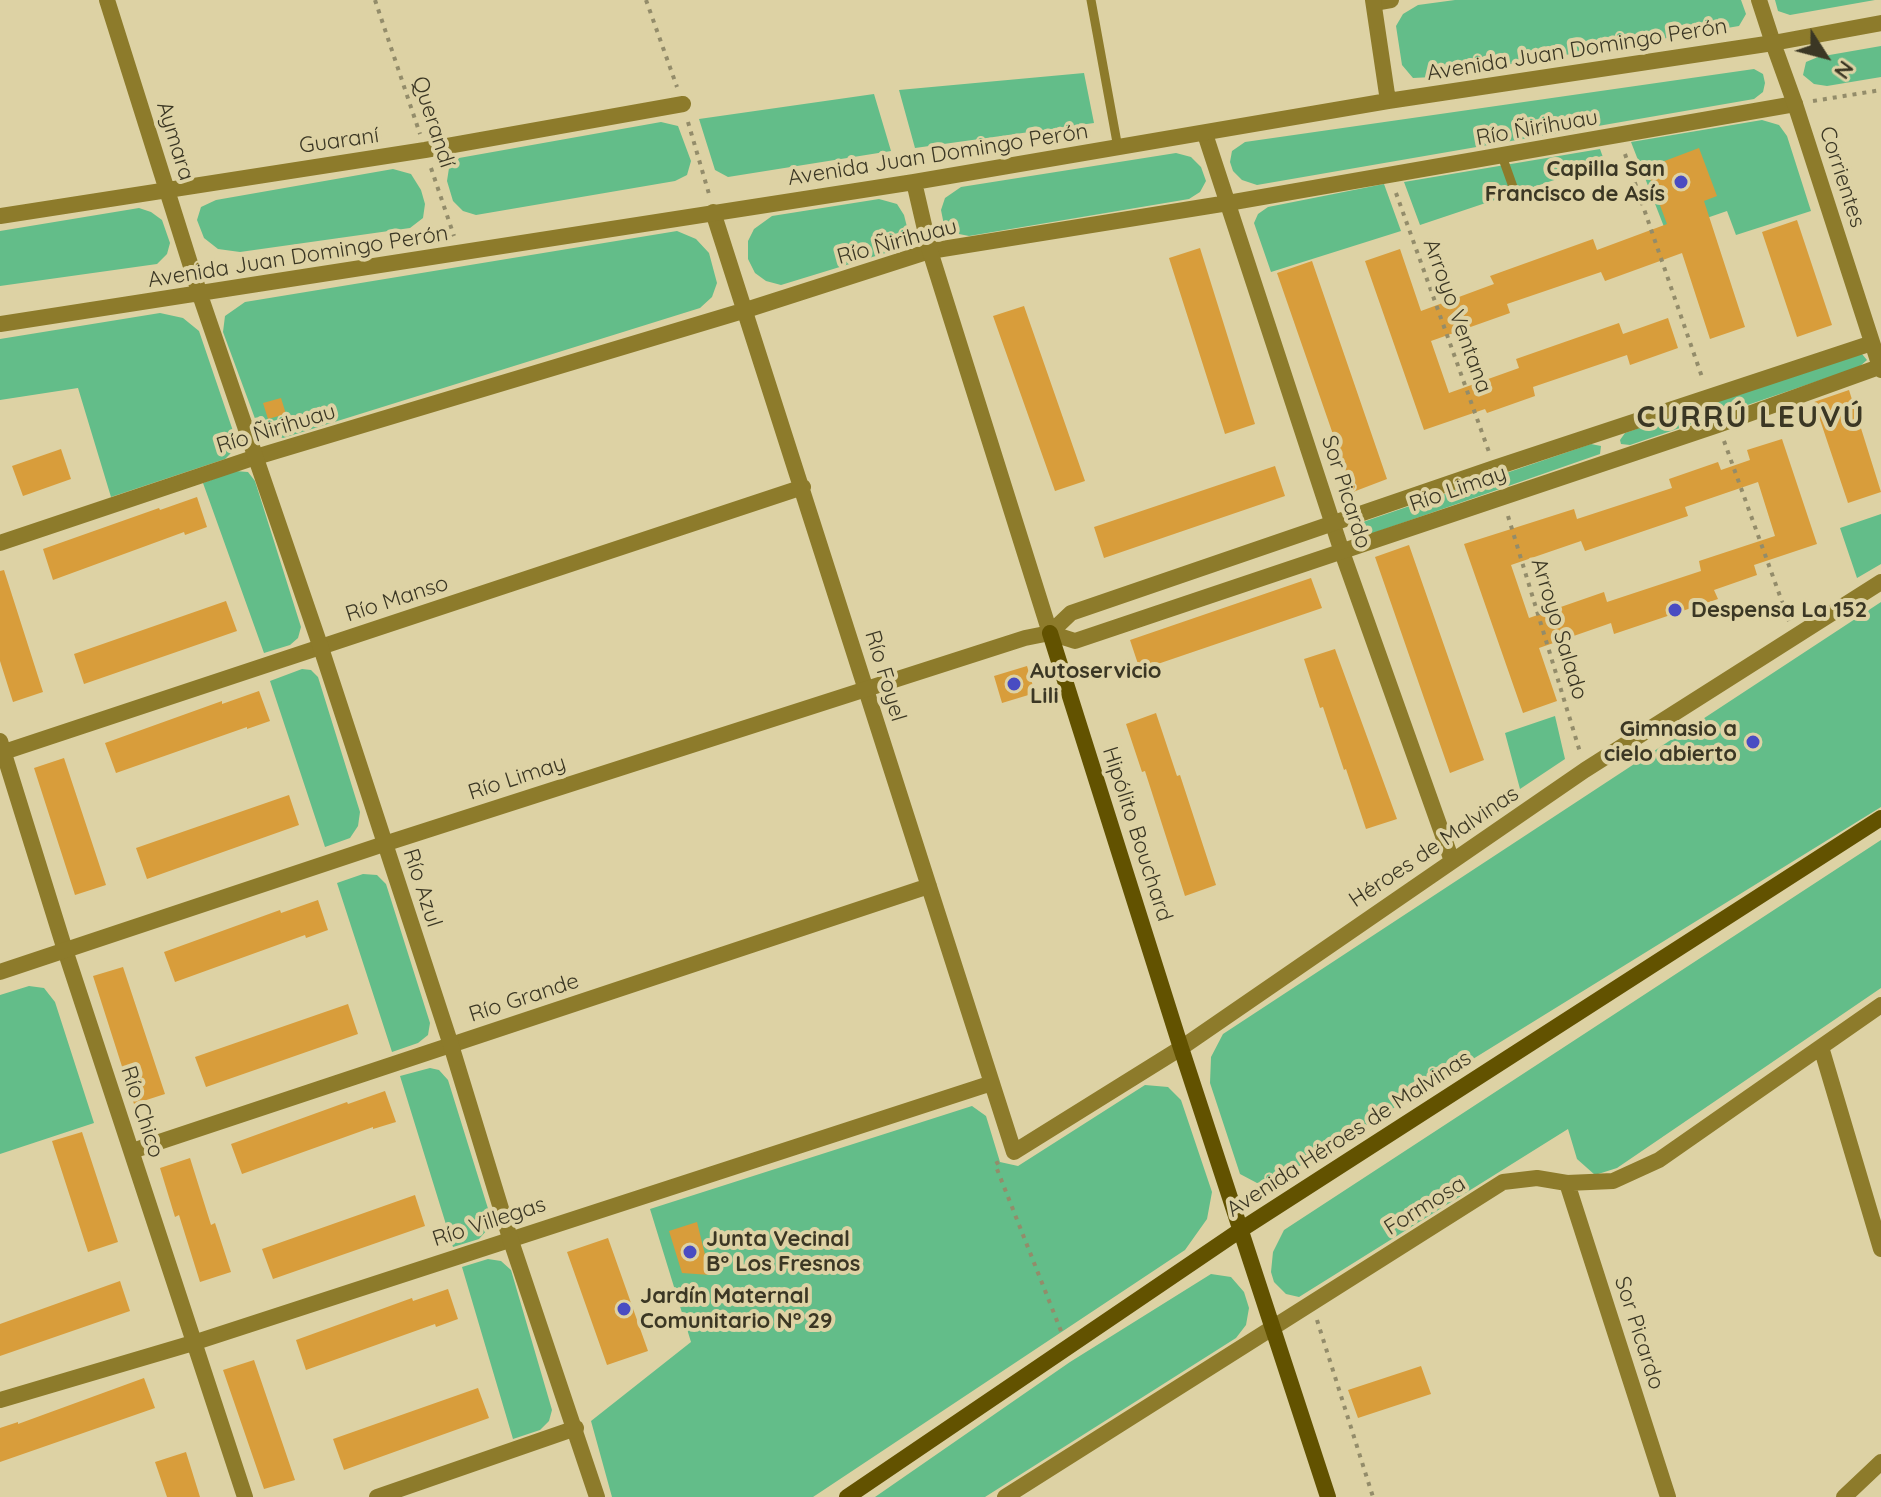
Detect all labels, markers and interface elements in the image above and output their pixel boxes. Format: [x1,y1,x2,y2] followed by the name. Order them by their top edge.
[1425,13,1729,87] street label: Avenida Juan Domingo Perón
[1785,16,1865,96] north arrow
[1828,55,1861,85] text: N
[406,73,460,171] street label: Querandí
[151,98,199,184] street label: Aymara
[1474,104,1600,152] street label: Río Ñirihuau
[786,118,1090,192] street label: Avenida Juan Domingo Perón
[298,122,380,160] street label: Guaraní
[1813,123,1871,231] street label: Corrientes
[1485,156,1665,208] place label: Capilla San Francisco de Asís
[1672,173,1690,191] marker: Capilla San Francisco de Asís
[834,213,960,271] street label: Río Ñirihuau
[146,220,450,294] street label: Avenida Juan Domingo Perón
[1417,235,1497,397] street label: Arroyo Ventana
[213,398,339,460] street label: Río Ñirihuau
[1636,400,1866,436] district label: CURRÚ LEUVÚ
[1315,432,1377,552] street label: Sor Picardo
[1406,460,1510,518] street label: Río Limay
[1525,555,1593,703] street label: Arroyo Salado
[342,570,452,628] street label: Río Manso
[1691,597,1867,623] place label: Despensa La 152
[1666,601,1684,619] marker: Despensa La 152
[859,627,911,725] street label: Río Foyel
[1030,658,1162,710] place label: Autoservicio Lili
[1005,675,1023,693] marker: Autoservicio Lili
[1604,716,1737,768] place label: Gimnasio a cielo abierto
[1744,733,1762,751] marker: Gimnasio a cielo abierto
[1096,743,1178,925] street label: Hipólito Bouchard
[465,750,569,806] street label: Río Limay
[1344,780,1524,914] street label: Héroes de Malvinas
[397,845,447,931] street label: Río Azul
[466,968,582,1028] street label: Río Grande
[1222,1045,1476,1223] street label: Avenida Héroes de Malvinas
[115,1063,169,1161] street label: Río Chico
[1379,1171,1471,1241] street label: Formosa
[429,1191,549,1253] street label: Río Villegas
[706,1226,860,1278] place label: Junta Vecinal B° Los Fresnos
[681,1243,699,1261] marker: Junta Vecinal B° Los Fresnos
[1608,1273,1670,1393] street label: Sor Picardo
[640,1283,832,1334] place label: Jardín Maternal Comunitario N° 29
[615,1300,633,1318] marker: Jardín Maternal Comunitario N° 29

